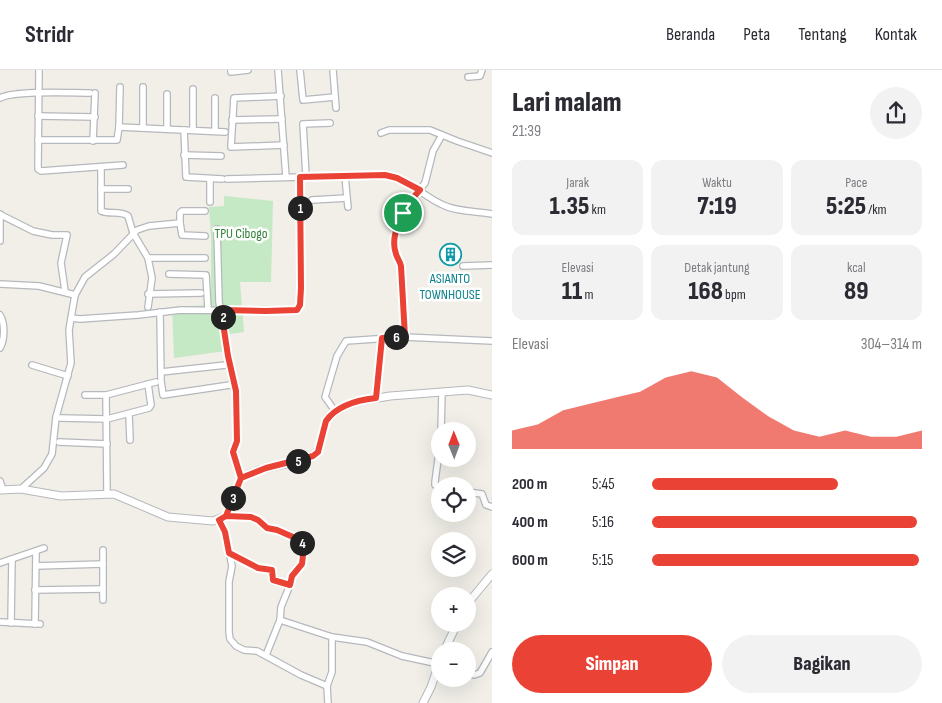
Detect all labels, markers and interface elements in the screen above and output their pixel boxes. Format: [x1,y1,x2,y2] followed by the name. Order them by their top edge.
[25,20,74,49] text: Stridr
[666,24,715,45] text: Beranda
[743,24,770,45] text: Peta
[798,24,847,45] text: Tentang
[875,24,917,45] text: Kontak
[512,86,622,119] text: Lari malam
[870,87,922,139] button: share
[512,122,541,141] text: 21:39
[566,174,589,191] text: Jarak
[702,174,732,191] text: Waktu
[845,174,867,191] text: Pace
[549,191,589,222] text: 1.35
[697,191,737,222] text: 7:19
[826,191,866,222] text: 5:25
[382,192,424,234] pin
[288,196,312,220] pin: 1
[389,199,417,227] icon: arrive
[298,200,303,217] text: 1
[589,201,606,218] text: km
[866,201,887,218] text: /km
[214,225,268,242] park label: TPU Cibogo
[438,243,462,267] building icon: ASIANTO TOWNHOUSE
[562,259,594,276] text: Elevasi
[684,259,750,276] text: Detak jantung
[847,259,866,276] text: kcal
[419,270,481,303] place label: ASIANTO TOWNHOUSE
[562,276,582,307] text: 11
[688,276,723,307] text: 168
[844,276,869,307] text: 89
[582,286,594,303] text: m
[723,286,746,303] text: bpm
[210,304,236,330] pin: 2
[220,309,227,326] text: 2
[384,324,408,350] pin: 6
[393,329,400,346] text: 6
[512,335,549,354] text: Elevasi
[861,335,922,354] text: 304–314 m
[431,422,476,468] north arrow
[431,422,476,687] map controls
[286,448,310,474] pin: 5
[295,453,302,470] text: 5
[512,475,547,494] text: 200 m
[592,475,615,494] text: 5:45
[431,477,476,522] button: locate
[220,486,246,510] pin: 3
[230,490,237,507] text: 3
[512,513,548,532] text: 400 m
[592,513,614,532] text: 5:16
[290,530,314,556] pin: 4
[431,532,476,577] button: layers
[299,535,306,552] text: 4
[512,551,548,570] text: 600 m
[592,551,613,570] text: 5:15
[431,587,476,632] button: +
[512,635,712,693] button: Simpan
[722,635,922,693] button: Bagikan
[431,642,476,687] button: −

